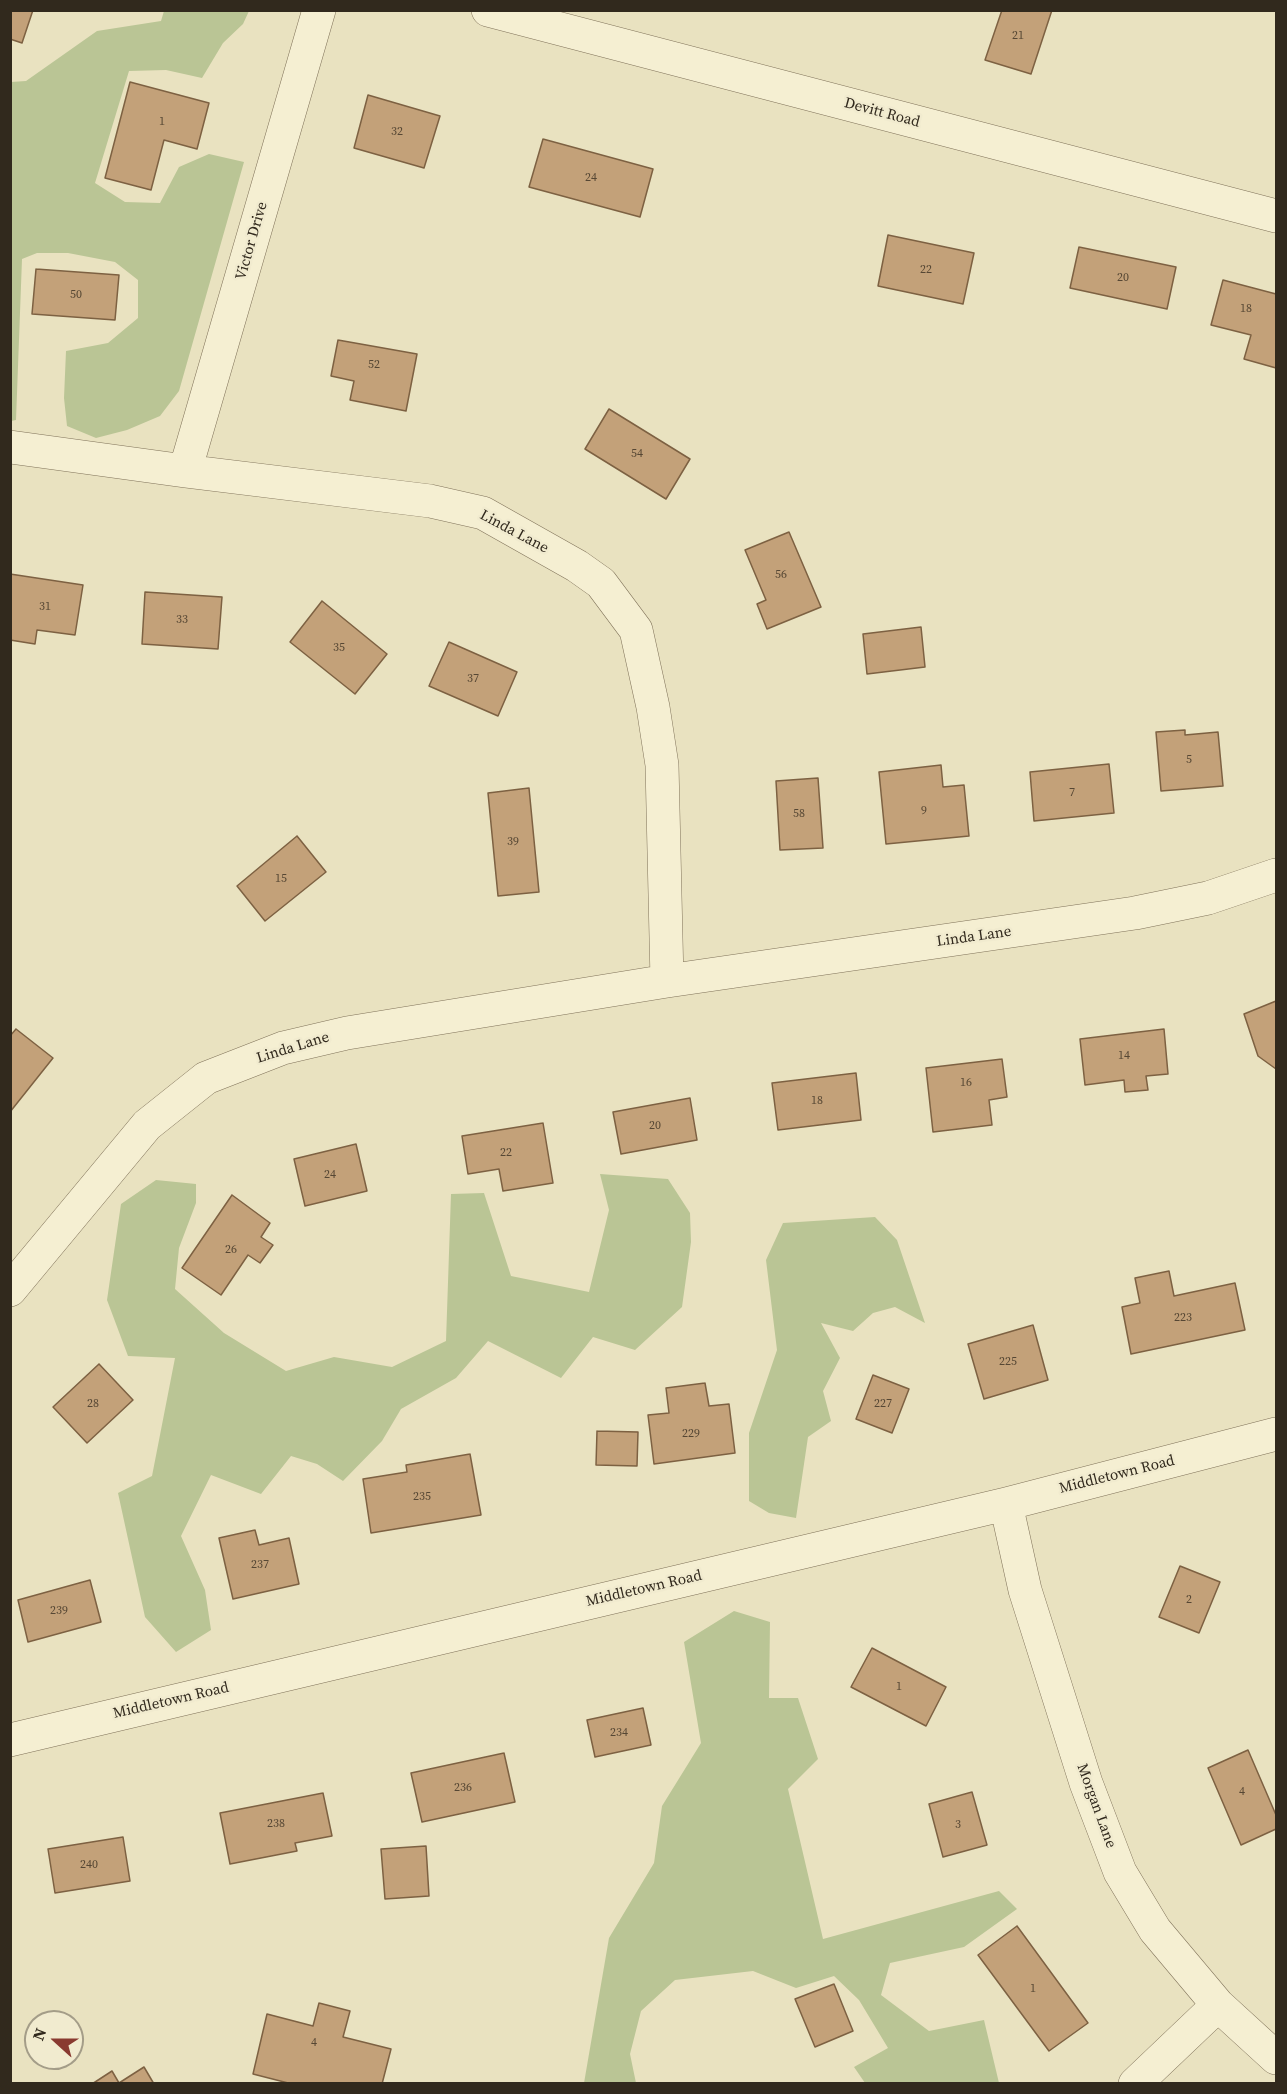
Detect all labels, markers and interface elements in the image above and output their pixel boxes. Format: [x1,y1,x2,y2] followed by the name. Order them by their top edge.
[1012,29,1024,43] house number: 21
[842,94,922,132] street label: Devitt Road
[159,115,165,129] house number: 1
[391,125,403,139] house number: 32
[585,171,597,185] house number: 24
[232,200,272,282] street label: Victor Drive
[920,263,932,277] house number: 22
[1117,271,1129,285] house number: 20
[70,288,82,302] house number: 50
[1240,302,1252,316] house number: 18
[368,358,380,372] house number: 52
[631,447,643,461] house number: 54
[477,506,551,558] street label: Linda Lane
[775,568,787,582] house number: 56
[39,600,51,614] house number: 31
[176,613,188,627] house number: 33
[333,641,345,655] house number: 35
[467,672,479,686] house number: 37
[1186,753,1192,767] house number: 5
[1069,786,1075,800] house number: 7
[921,804,927,818] house number: 9
[793,807,805,821] house number: 58
[507,835,519,849] house number: 39
[275,872,287,886] house number: 15
[936,923,1012,951] street label: Linda Lane
[254,1028,332,1068] street label: Linda Lane
[1118,1049,1130,1063] house number: 14
[960,1076,972,1090] house number: 16
[811,1094,823,1108] house number: 18
[649,1119,661,1133] house number: 20
[500,1146,512,1160] house number: 22
[324,1168,336,1182] house number: 24
[225,1243,237,1257] house number: 26
[1174,1311,1192,1325] house number: 223
[999,1355,1017,1369] house number: 225
[87,1397,99,1411] house number: 28
[874,1397,892,1411] house number: 227
[682,1427,700,1441] house number: 229
[1057,1452,1177,1498] street label: Middletown Road
[413,1490,431,1504] house number: 235
[251,1558,269,1572] house number: 237
[584,1567,704,1611] street label: Middletown Road
[1186,1593,1192,1607] house number: 2
[50,1604,68,1618] house number: 239
[111,1679,231,1723] street label: Middletown Road
[896,1680,902,1694] house number: 1
[610,1726,628,1740] house number: 234
[1072,1761,1120,1851] street label: Morgan Lane
[454,1781,472,1795] house number: 236
[1239,1785,1245,1799] house number: 4
[267,1817,285,1831] house number: 238
[955,1818,961,1832] house number: 3
[80,1858,98,1872] house number: 240
[1030,1982,1036,1996] house number: 1
[24,2010,84,2070] north arrow
[27,2025,51,2044] text: N
[311,2036,317,2050] house number: 4

